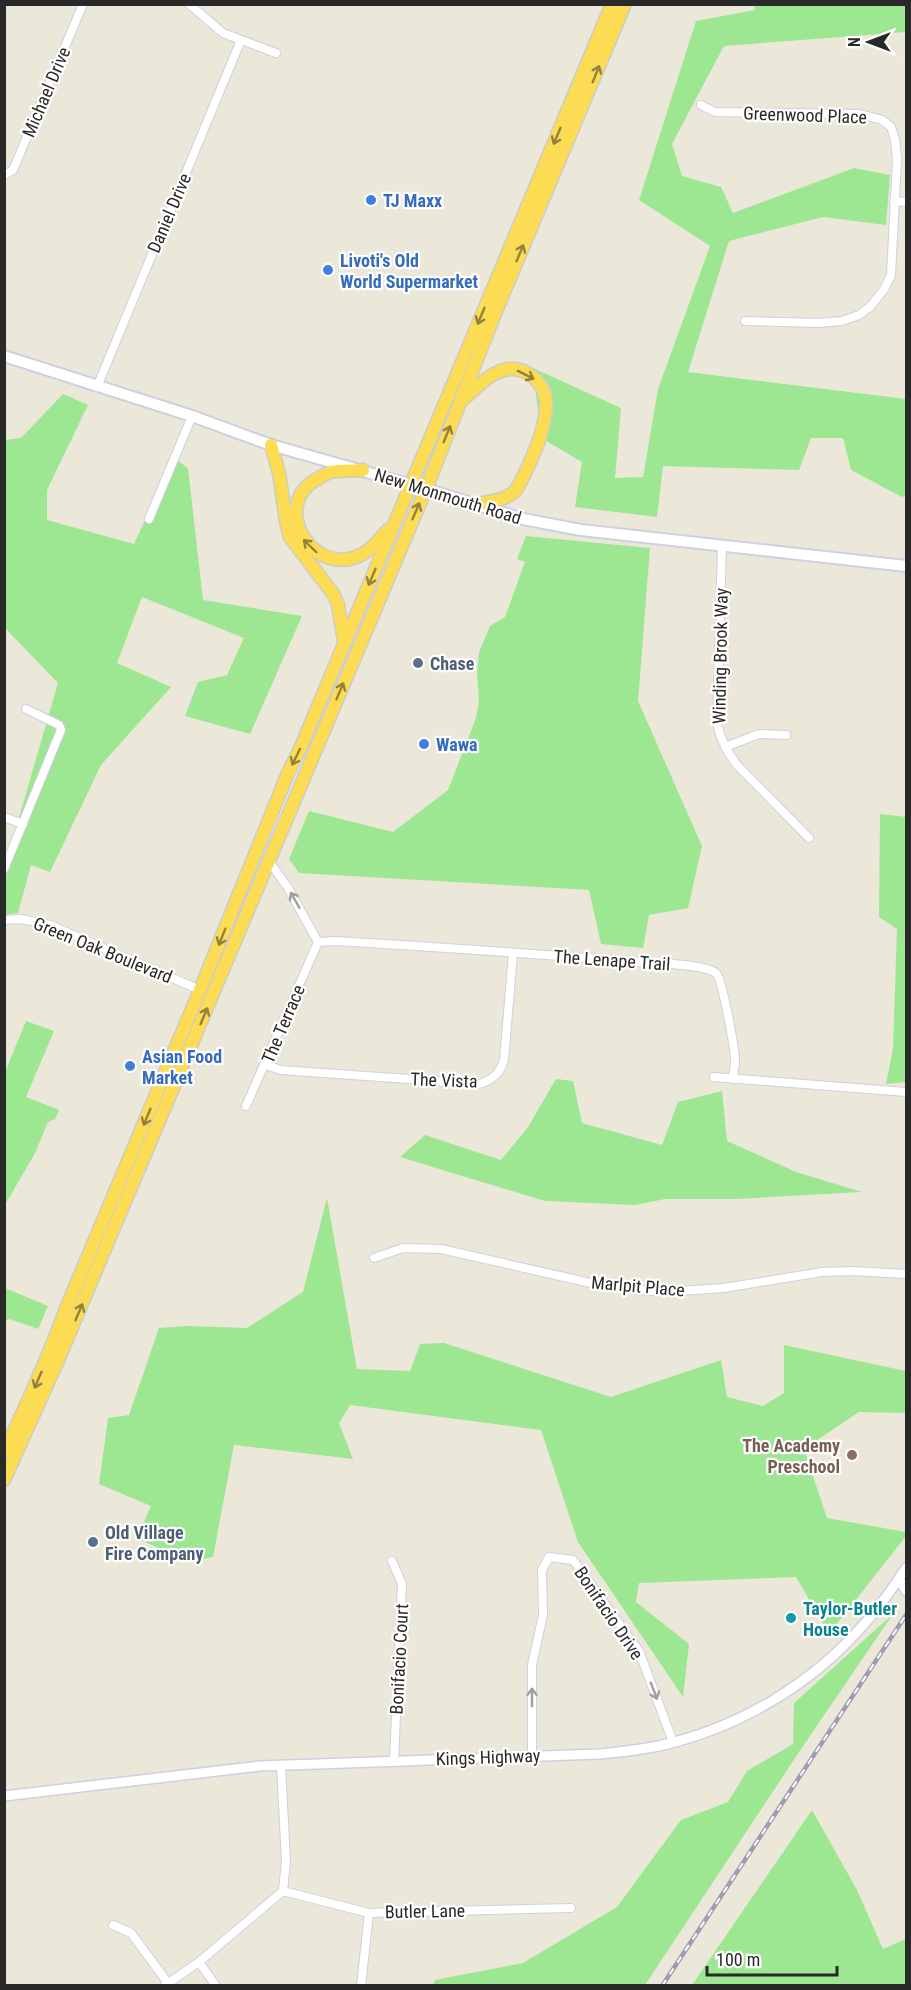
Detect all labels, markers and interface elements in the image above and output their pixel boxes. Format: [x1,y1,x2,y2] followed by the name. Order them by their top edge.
[839,12,899,72] north arrow
[845,37,864,47] text: N
[18,44,74,140] street label: Michael Drive
[591,65,602,83] one-way arrow
[743,102,867,128] street label: Greenwood Place
[550,127,561,145] one-way arrow
[143,170,195,256] street label: Daniel Drive
[383,190,442,211] place label: TJ Maxx
[364,193,378,207] marker: TJ Maxx
[515,245,526,263] one-way arrow
[340,250,479,292] place label: Livoti's Old World Supermarket
[321,263,335,277] marker: Livoti's Old World Supermarket
[475,306,486,324] one-way arrow
[517,369,535,381] one-way arrow
[443,425,454,444] one-way arrow
[372,464,524,528] street label: New Monmouth Road
[411,503,422,521] one-way arrow
[303,538,318,553] one-way arrow
[366,567,377,586] one-way arrow
[708,587,732,724] street label: Winding Brook Way
[430,653,475,674] place label: Chase
[411,656,425,670] marker: Chase
[335,682,346,701] one-way arrow
[436,734,478,755] place label: Wawa
[417,737,431,751] marker: Wawa
[290,747,302,765] one-way arrow
[289,892,301,909] one-way arrow
[31,913,175,987] street label: Green Oak Boulevard
[216,927,227,946] one-way arrow
[553,945,671,975] street label: The Lenape Trail
[257,982,309,1066] street label: The Terrace
[199,1007,210,1025] one-way arrow
[142,1046,222,1088] place label: Asian Food Market
[123,1059,137,1073] marker: Asian Food Market
[410,1068,478,1092] street label: The Vista
[140,1107,152,1125] one-way arrow
[590,1271,686,1301] street label: Marlpit Place
[74,1303,85,1321] one-way arrow
[32,1370,43,1388] one-way arrow
[742,1435,840,1477] place label: The Academy Preschool
[845,1448,859,1462] marker: The Academy Preschool
[105,1522,204,1564] place label: Old Village Fire Company
[86,1535,100,1549] marker: Old Village Fire Company
[570,1563,648,1663] street label: Bonifacio Drive
[803,1598,897,1640] place label: Taylor-Butler House
[386,1603,412,1715] street label: Bonifacio Court
[784,1611,798,1625] marker: Taylor-Butler House
[649,1681,660,1699] one-way arrow
[526,1687,538,1707] one-way arrow
[435,1745,541,1769] street label: Kings Highway
[385,1900,465,1922] street label: Butler Lane
[707,1939,838,1977] scale bar
[716,1949,760,1970] text: 100 m

